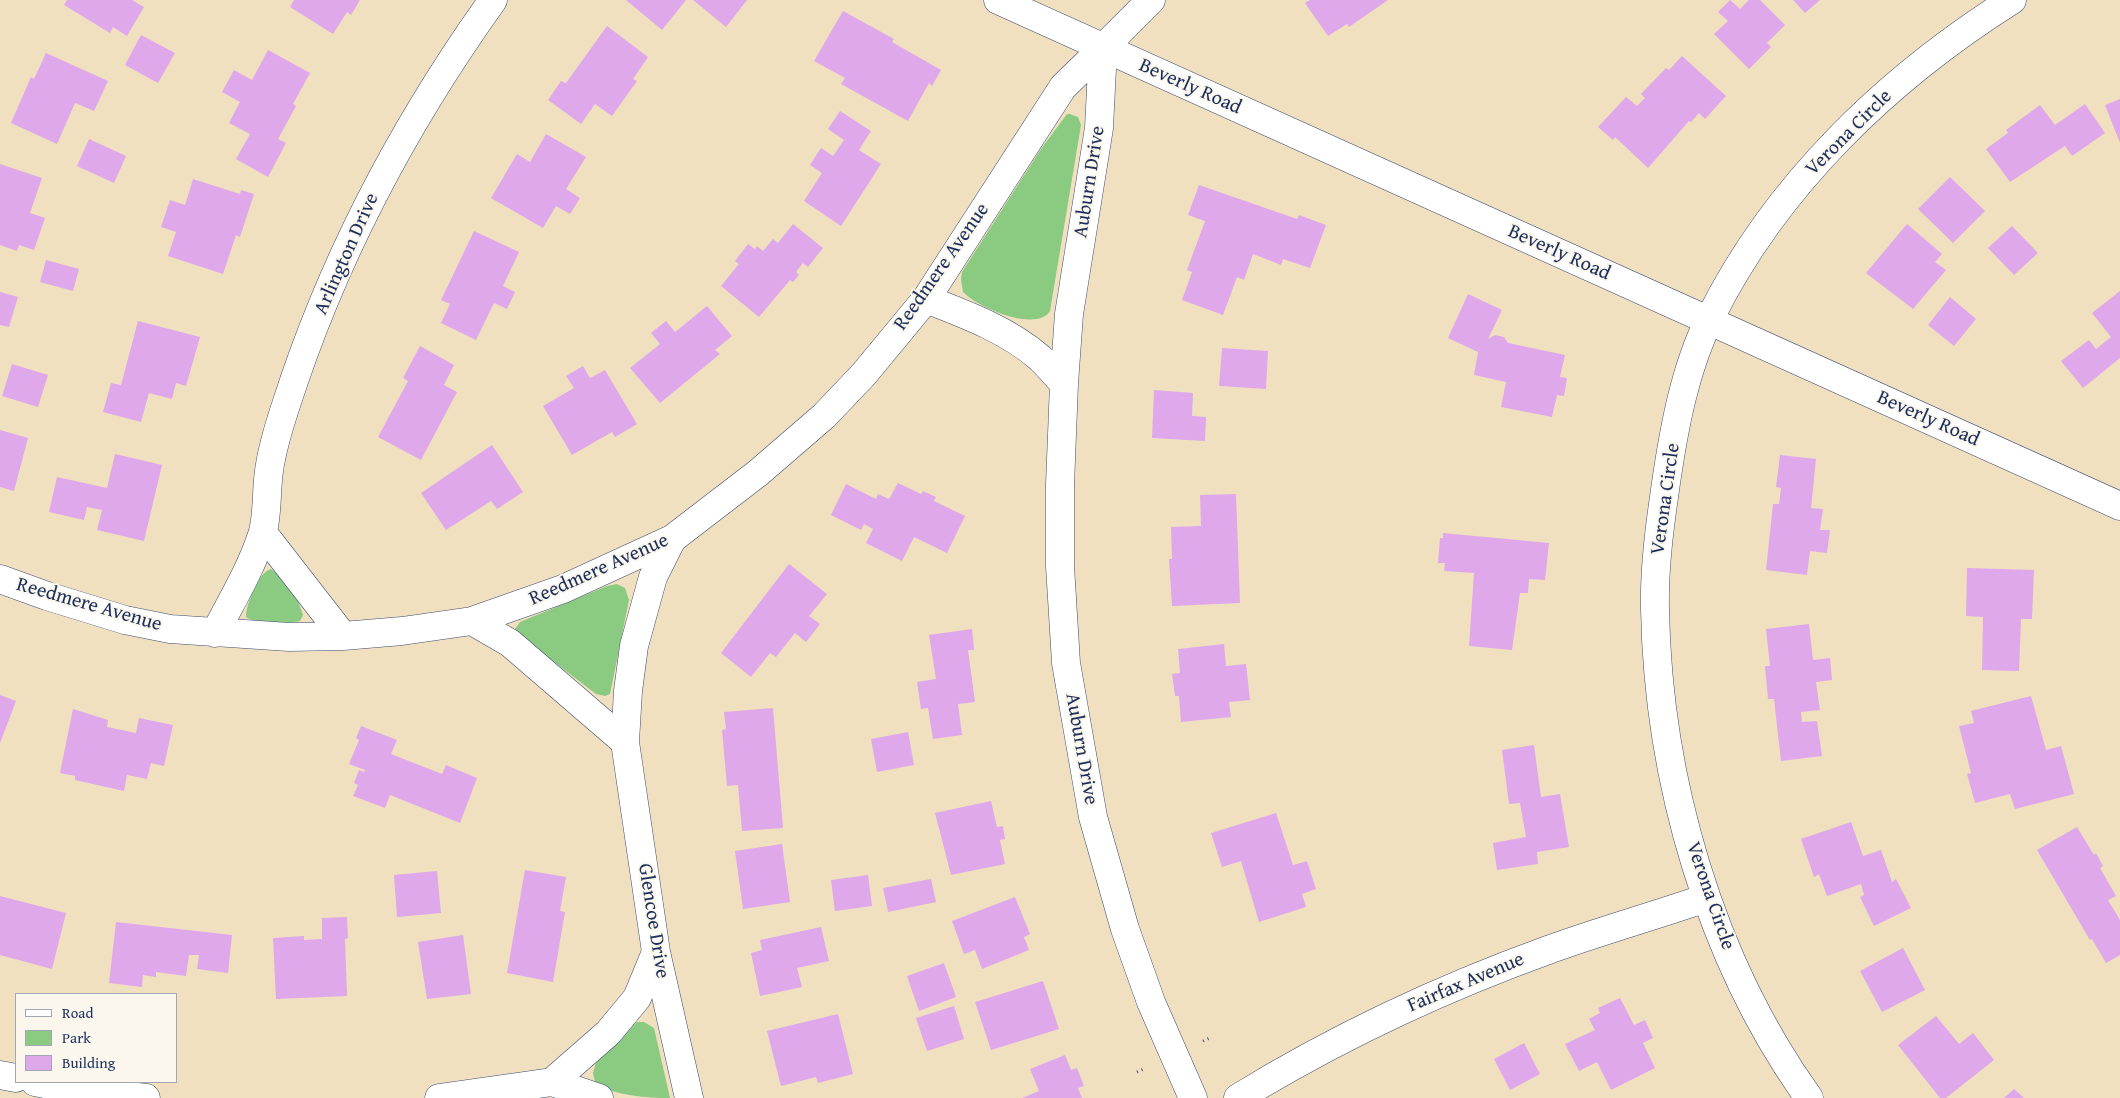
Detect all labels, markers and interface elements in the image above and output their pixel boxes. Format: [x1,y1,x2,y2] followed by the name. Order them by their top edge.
[1135,54,1245,120] street label: Beverly Road
[1801,85,1897,181] street label: Verona Circle
[1069,124,1111,240] street label: Auburn Drive
[309,189,385,319] street label: Arlington Drive
[889,199,995,335] street label: Reedmere Avenue
[1504,220,1614,286] street label: Beverly Road
[1873,386,1983,452] street label: Beverly Road
[1646,442,1686,556] street label: Verona Circle
[526,529,672,611] street label: Reedmere Avenue
[14,573,164,637] street label: Reedmere Avenue
[1059,691,1103,807] street label: Auburn Drive
[1680,839,1740,953] street label: Verona Circle
[632,862,674,980] street label: Glencoe Drive
[1404,948,1528,1018] street label: Fairfax Avenue
[15,993,178,1083] legend
[62,1002,93,1023] text: Road
[62,1027,91,1048] text: Park
[62,1052,115,1073] text: Building

